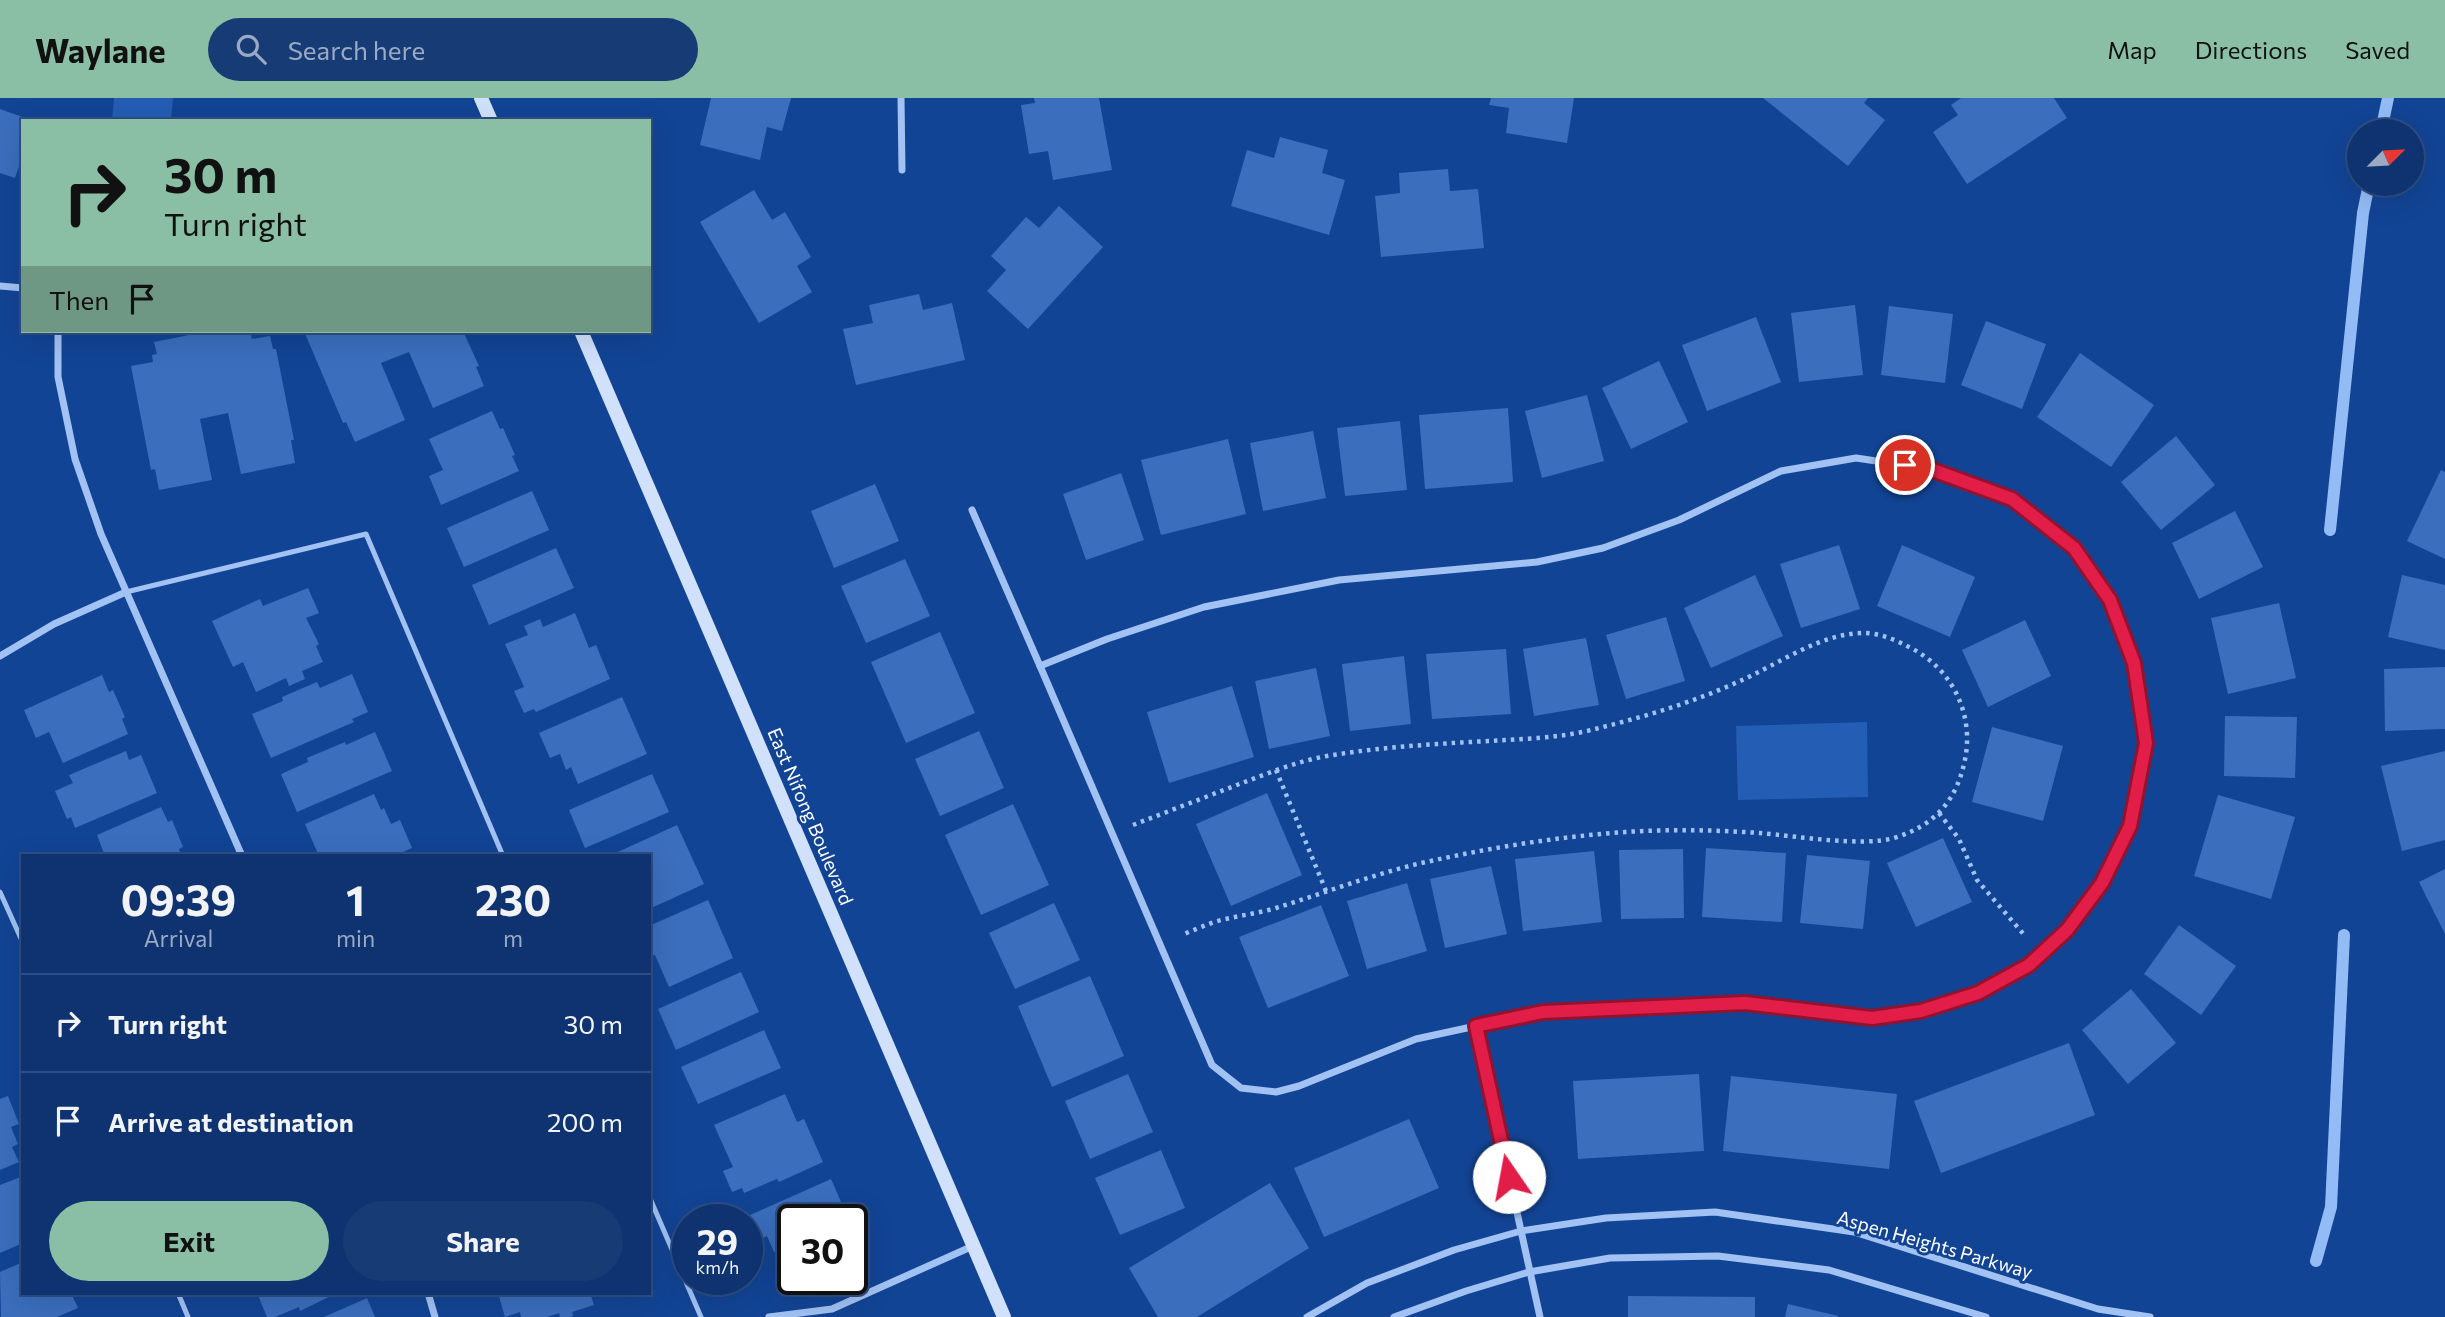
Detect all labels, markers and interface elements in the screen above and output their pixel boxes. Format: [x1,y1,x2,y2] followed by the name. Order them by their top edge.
[208,18,698,81] search box
[35,29,166,70] text: Waylane
[232,30,270,68] icon: search
[288,34,425,65] text: Search here
[2107,35,2157,64] text: Map
[2195,35,2307,64] text: Directions
[2345,35,2410,64] text: Saved
[2347,119,2424,196] north arrow
[2347,119,2424,196] map controls
[164,143,277,203] text: 30 m
[49,147,140,238] icon: right
[164,203,307,243] text: Turn right
[123,280,161,318] icon: arrive
[49,284,109,315] text: Then
[1875,435,1935,495] pin
[1886,446,1924,484] icon: arrive
[763,724,859,908] street label: East Nifong Boulevard
[121,873,236,925] text: 09:39
[346,873,365,925] text: 1
[475,873,551,925] text: 230
[144,924,213,952] text: Arrival
[336,924,375,952] text: min
[503,924,523,952] text: m
[49,1004,87,1042] icon: right
[108,1008,227,1039] text: Turn right
[564,1008,623,1039] text: 30 m
[49,1102,87,1140] icon: arrive
[108,1106,354,1137] text: Arrive at destination
[547,1106,623,1137] text: 200 m
[1472,1140,1546,1214] position arrow
[49,1201,329,1281] button: Exit
[343,1201,623,1281] button: Share
[777,1204,868,1295] speed limit sign: 30
[1835,1205,2036,1283] street label: Aspen Heights Parkway
[697,1219,738,1262] text: 29
[696,1256,739,1278] text: km/h

